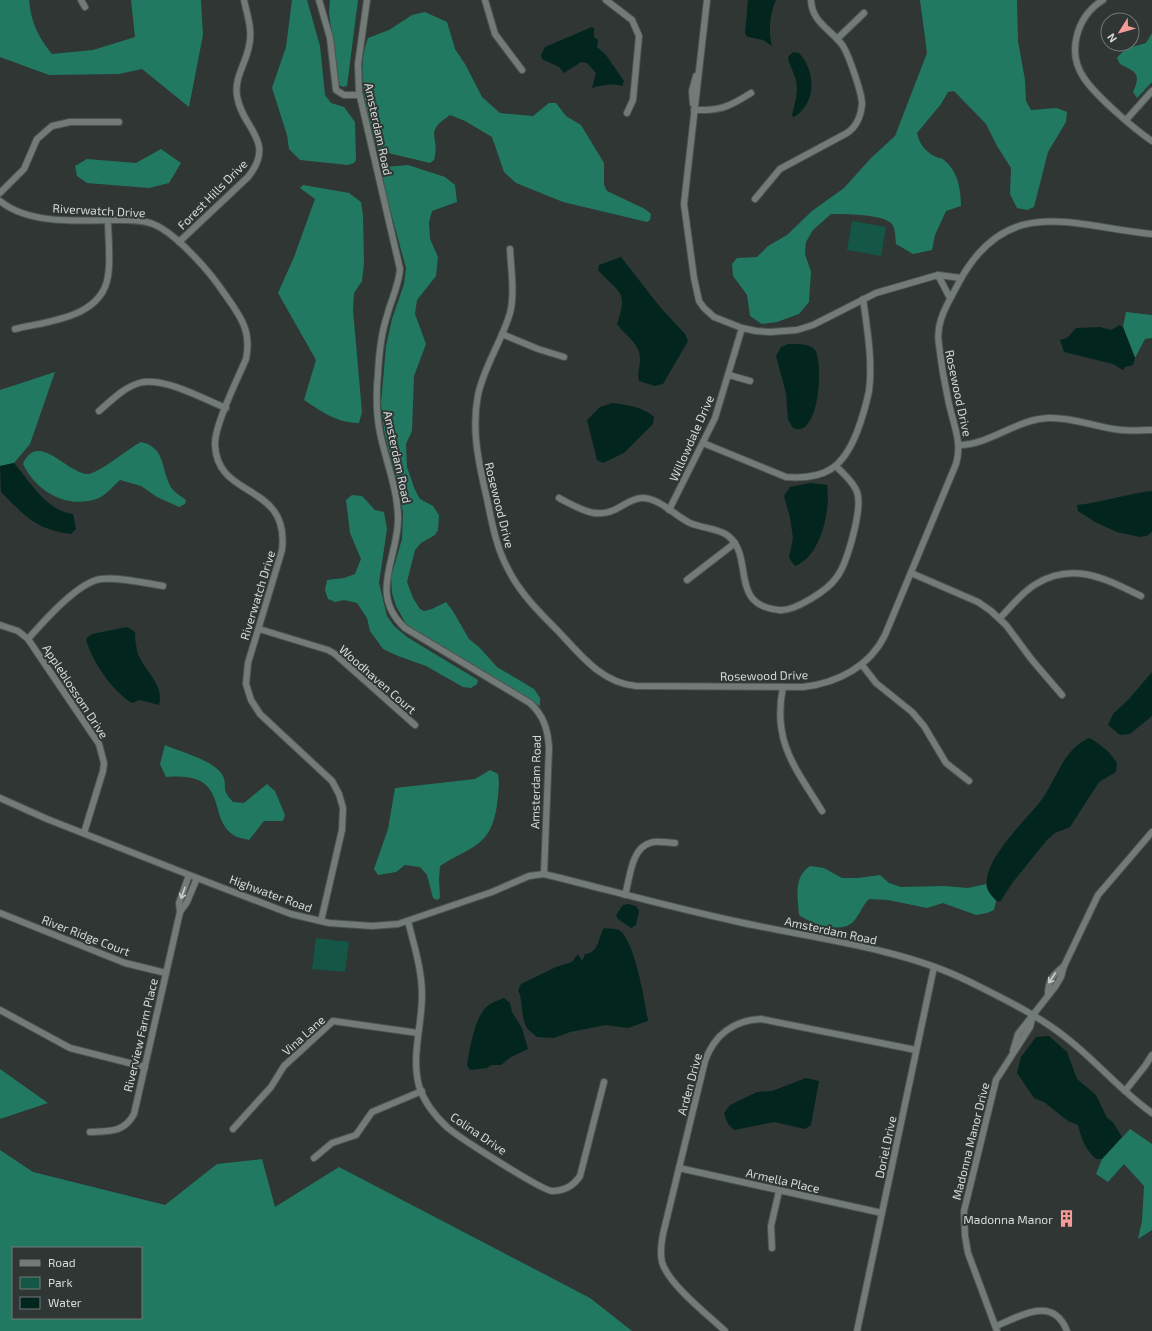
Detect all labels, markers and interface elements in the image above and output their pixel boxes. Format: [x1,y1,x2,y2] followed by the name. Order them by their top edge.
[1100,12,1140,52] north arrow
[1104,31,1119,45] text: N
[362,82,396,176] street label: Amsterdam Road
[174,156,250,232] street label: Forest Hills Drive
[52,201,146,219] street label: Riverwatch Drive
[943,348,975,438] street label: Rosewood Drive
[666,393,716,483] street label: Willowdale Drive
[381,410,415,504] street label: Amsterdam Road
[483,460,517,550] street label: Rosewood Drive
[237,549,277,641] street label: Riverwatch Drive
[40,641,112,741] street label: Appleblossom Drive
[337,642,420,717] street label: Woodhaven Court
[720,667,808,683] street label: Rosewood Drive
[527,735,543,829] street label: Amsterdam Road
[228,872,314,914] street label: Highwater Road
[179,887,186,900] one-way arrow
[40,912,132,958] street label: River Ridge Court
[784,913,878,947] street label: Amsterdam Road
[1048,972,1056,983] one-way arrow
[120,977,160,1093] street label: Riverview Farm Place
[279,1012,327,1058] street label: Vina Lane
[674,1051,704,1117] street label: Arden Drive
[949,1081,991,1201] street label: Madonna Manor Drive
[448,1109,510,1157] street label: Colina Drive
[872,1115,898,1179] street label: Doriel Drive
[745,1165,821,1195] street label: Armella Place
[1056,1209,1076,1229] building icon: Madonna Manor
[963,1212,1053,1226] place label: Madonna Manor
[12,1247,142,1319] legend
[48,1255,76,1269] text: Road
[48,1275,73,1289] text: Park
[48,1295,82,1309] text: Water

